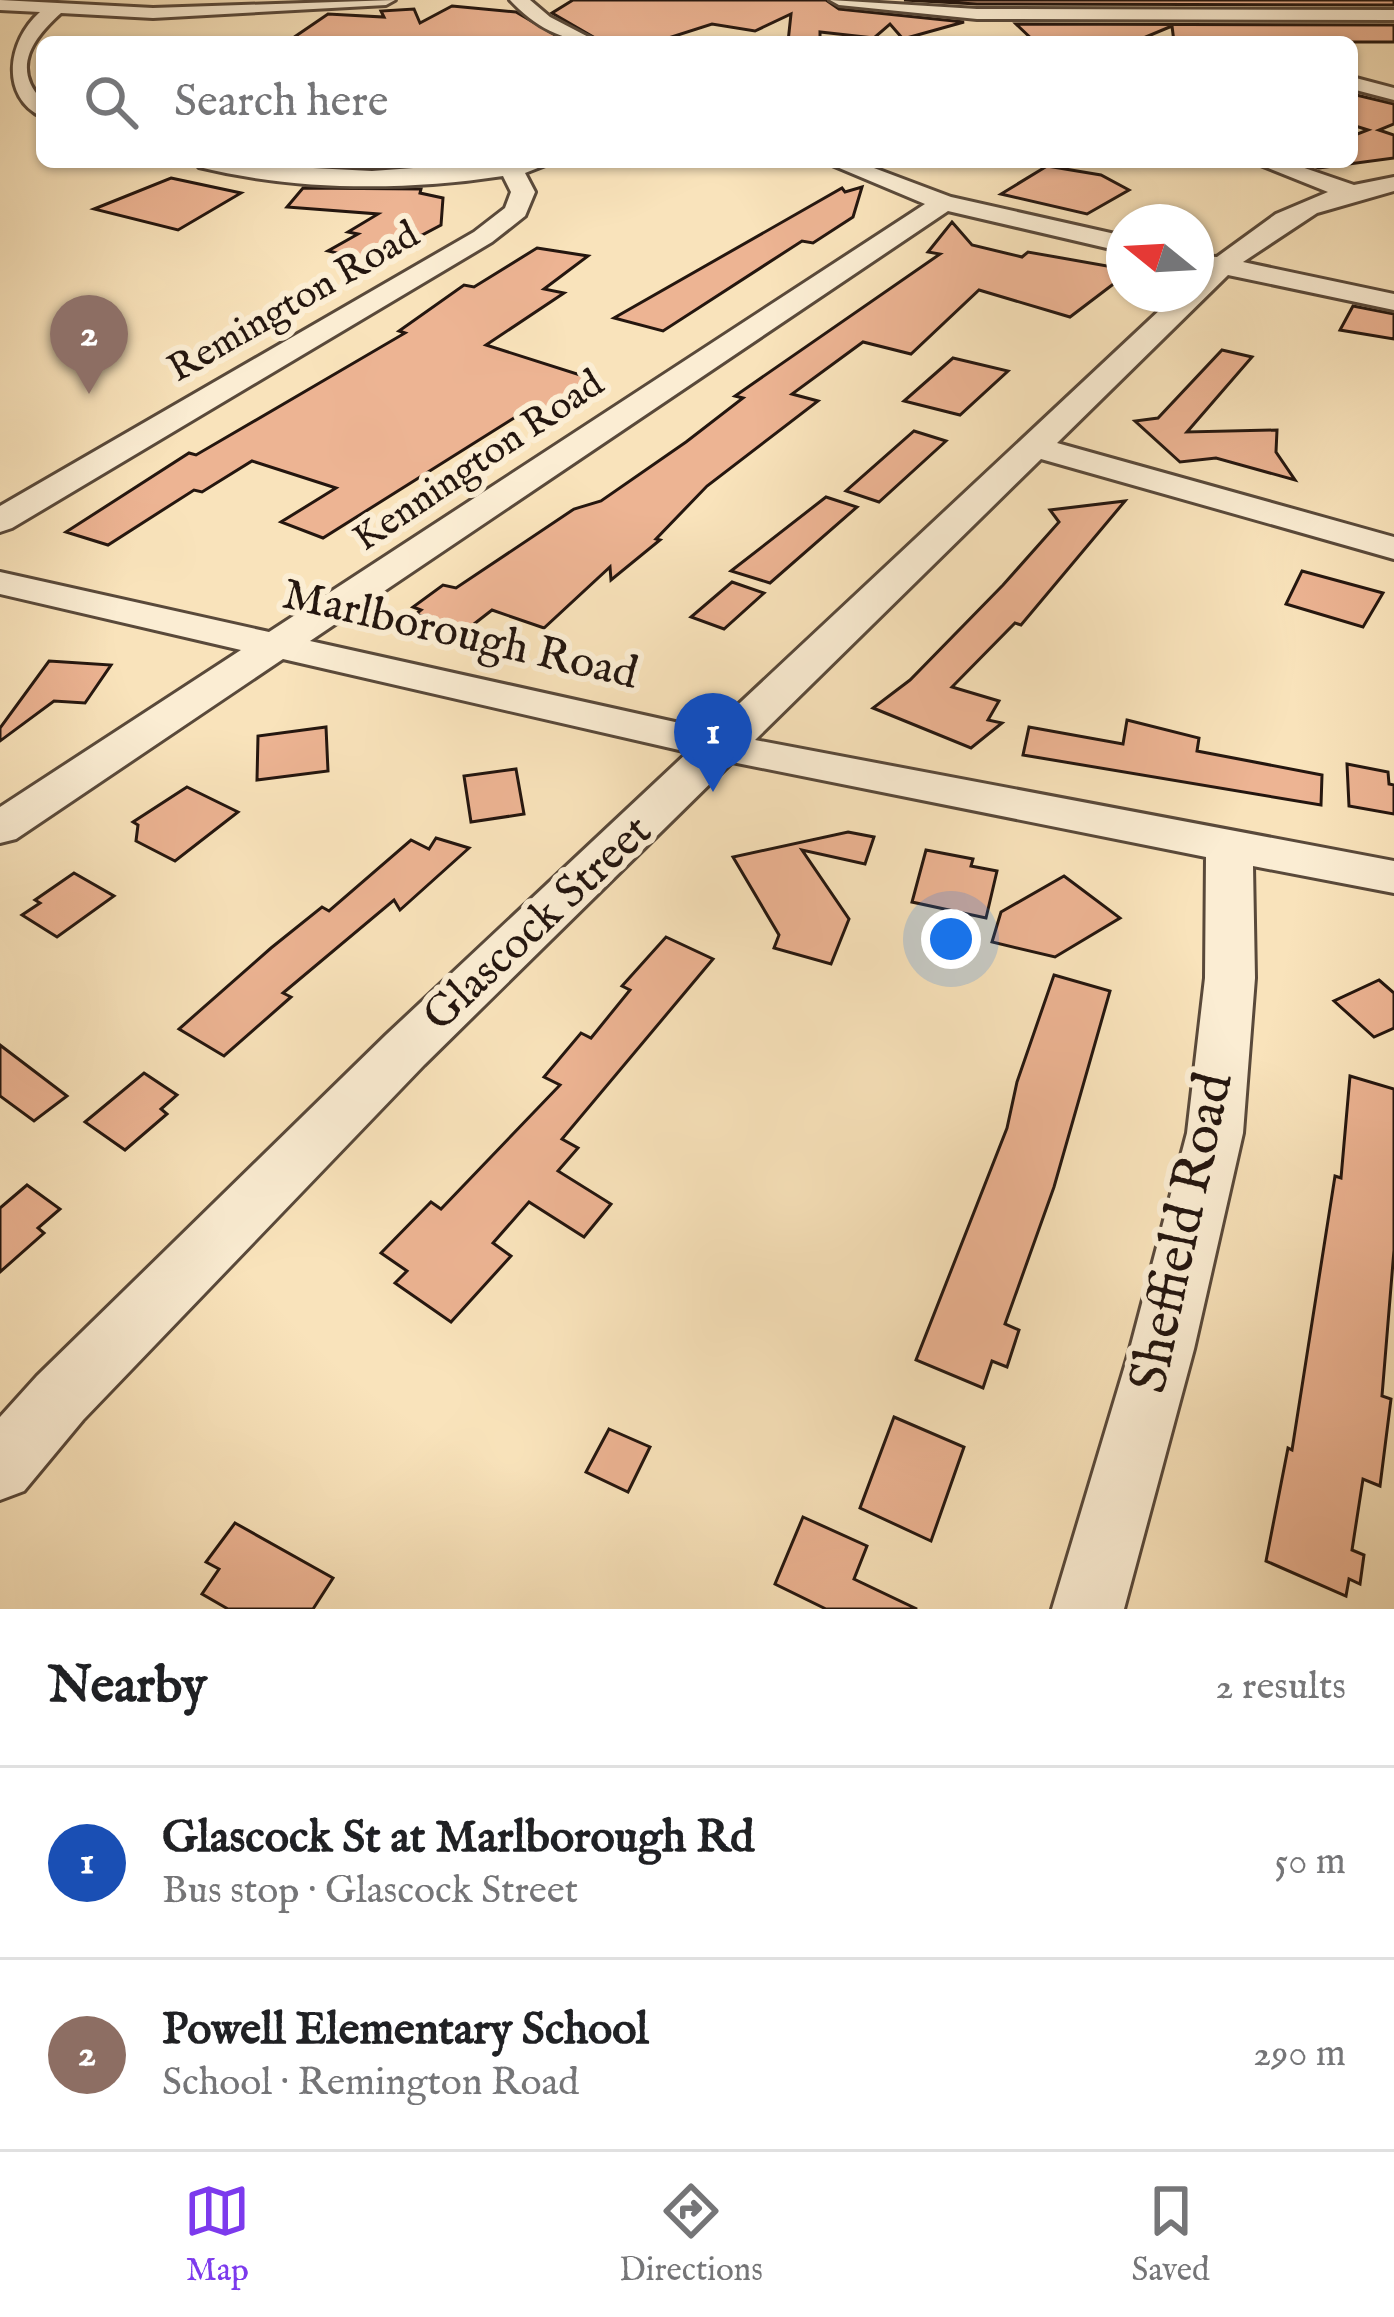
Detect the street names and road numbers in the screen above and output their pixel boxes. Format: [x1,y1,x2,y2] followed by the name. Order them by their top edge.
[160,211,428,395] street label: Remington Road
[344,360,614,564] street label: Kennington Road
[277,566,644,704] street label: Marlborough Road
[412,804,664,1044] street label: Glascock Street
[1115,1067,1251,1399] street label: Sheffield Road

